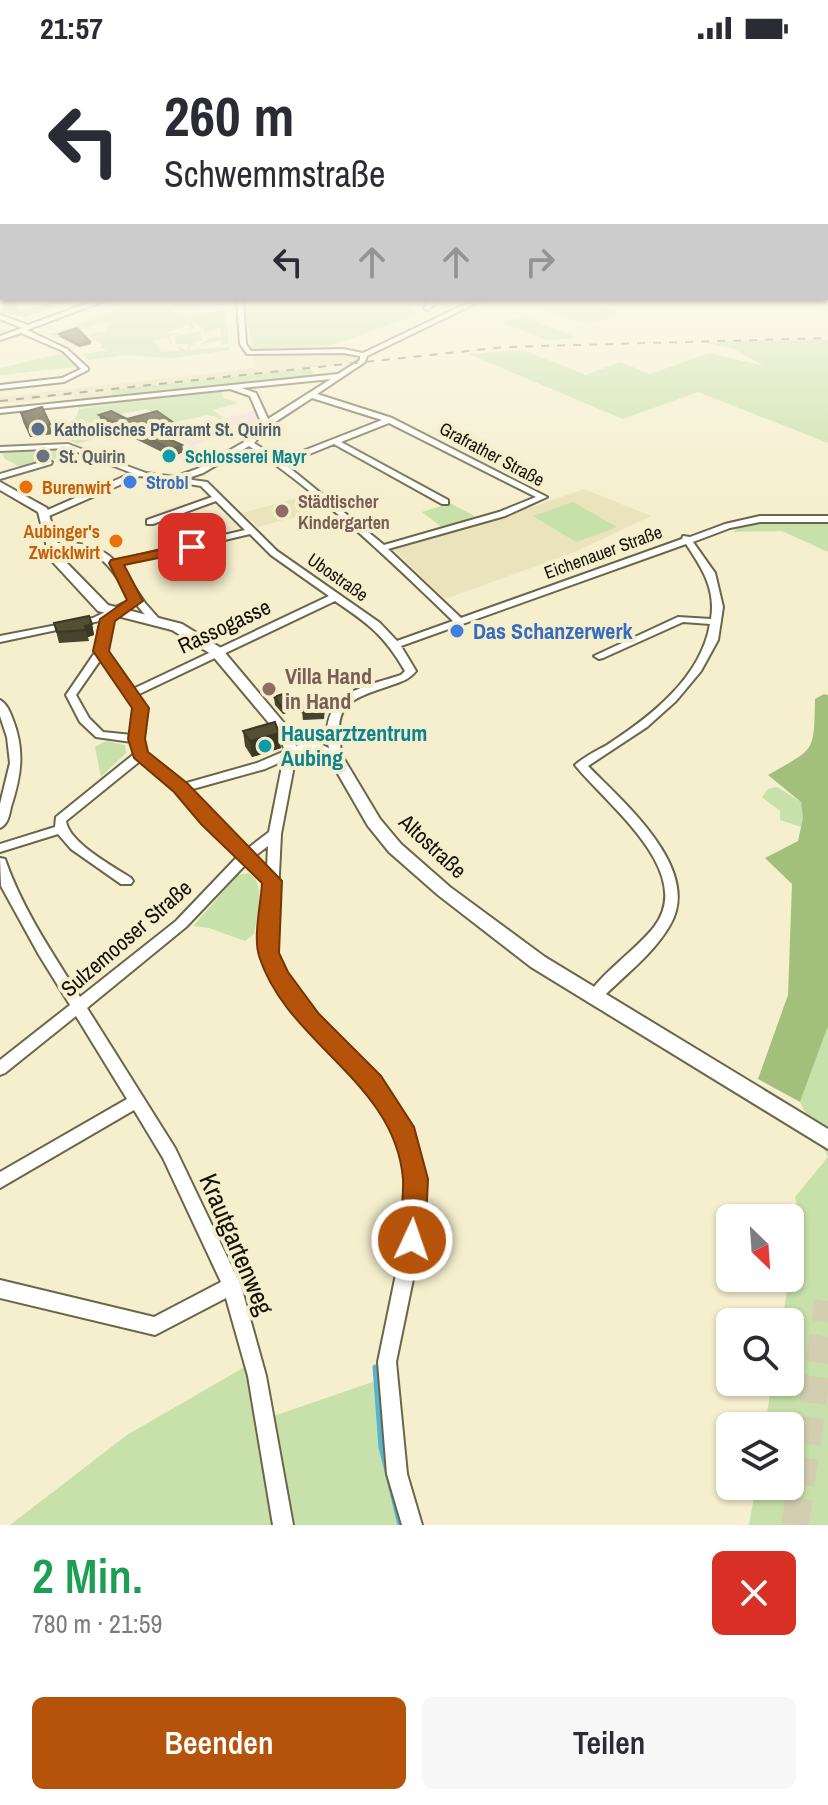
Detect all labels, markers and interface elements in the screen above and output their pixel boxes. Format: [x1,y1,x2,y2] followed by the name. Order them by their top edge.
[40,8,103,48] text: 21:57
[164,78,294,153] text: 260 m
[32,88,136,192] icon: left
[164,150,385,198] text: Schwemmstraße
[266,240,310,284] icon: left
[350,240,394,284] icon: ahead
[434,240,478,284] icon: ahead
[518,240,562,284] icon: right
[435,416,549,492] street label: Grafrather Straße
[54,417,281,442] place label: Katholisches Pfarramt St. Quirin
[29,420,47,438] marker: Katholisches Pfarramt St. Quirin
[59,444,125,469] place label: St. Quirin
[185,444,307,469] place label: Schlosserei Mayr
[34,447,52,465] marker: St. Quirin
[160,447,178,465] marker: Schlosserei Mayr
[146,470,189,495] place label: Strobl
[121,473,139,491] marker: Strobl
[42,475,111,500] place label: Burenwirt
[17,478,35,496] marker: Burenwirt
[298,489,390,535] place label: Städtischer Kindergarten
[273,502,291,520] marker: Städtischer Kindergarten
[158,513,226,581] pin
[24,519,100,565] place label: Aubinger's Zwicklwirt
[541,519,665,585] street label: Eichenauer Straße
[170,525,214,569] icon: arrive
[107,532,125,550] marker: Aubinger's Zwicklwirt
[303,547,373,607] street label: Ubostraße
[173,591,275,661] street label: Rassogasse
[473,616,633,646] place label: Das Schanzerwerk
[448,622,466,640] marker: Das Schanzerwerk
[285,661,372,716] place label: Villa Hand in Hand
[260,680,278,698] marker: Villa Hand in Hand
[281,718,427,773] place label: Hausarztzentrum Aubing
[256,737,274,755] marker: Hausarztzentrum Aubing
[392,806,473,885] street label: Altostraße
[54,873,198,1003] street label: Sulzemooser Straße
[191,1168,283,1320] street label: Krautgartenweg
[370,1198,454,1282] position arrow
[716,1204,804,1292] north arrow
[716,1204,804,1500] map controls
[716,1308,804,1396] button: search
[716,1412,804,1500] button: layers
[32,1543,143,1608] text: 2 Min.
[712,1551,796,1635] button: close
[32,1606,162,1641] text: 780 m · 21:59
[32,1697,406,1789] button: Beenden
[422,1697,796,1789] button: Teilen

